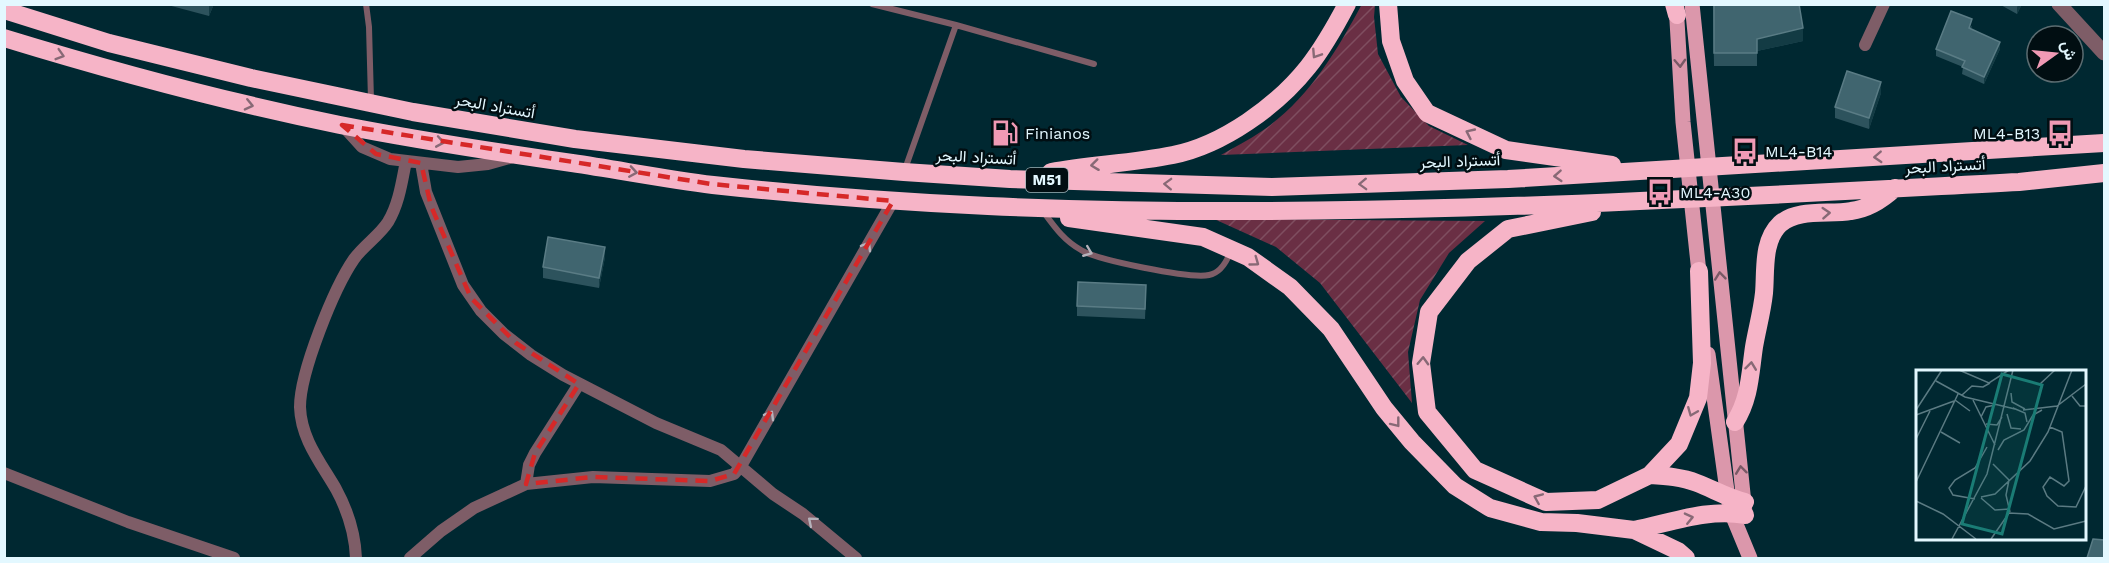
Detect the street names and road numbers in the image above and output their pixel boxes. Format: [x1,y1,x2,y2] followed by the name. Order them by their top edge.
[452,89,537,123] street label: أتستراد البحر
[934,145,1017,170] street label: أتستراد البحر
[1418,150,1501,173] street label: أتستراد البحر
[1903,154,1986,179] street label: أتستراد البحر
[1026,168,1068,192] road number: M51

